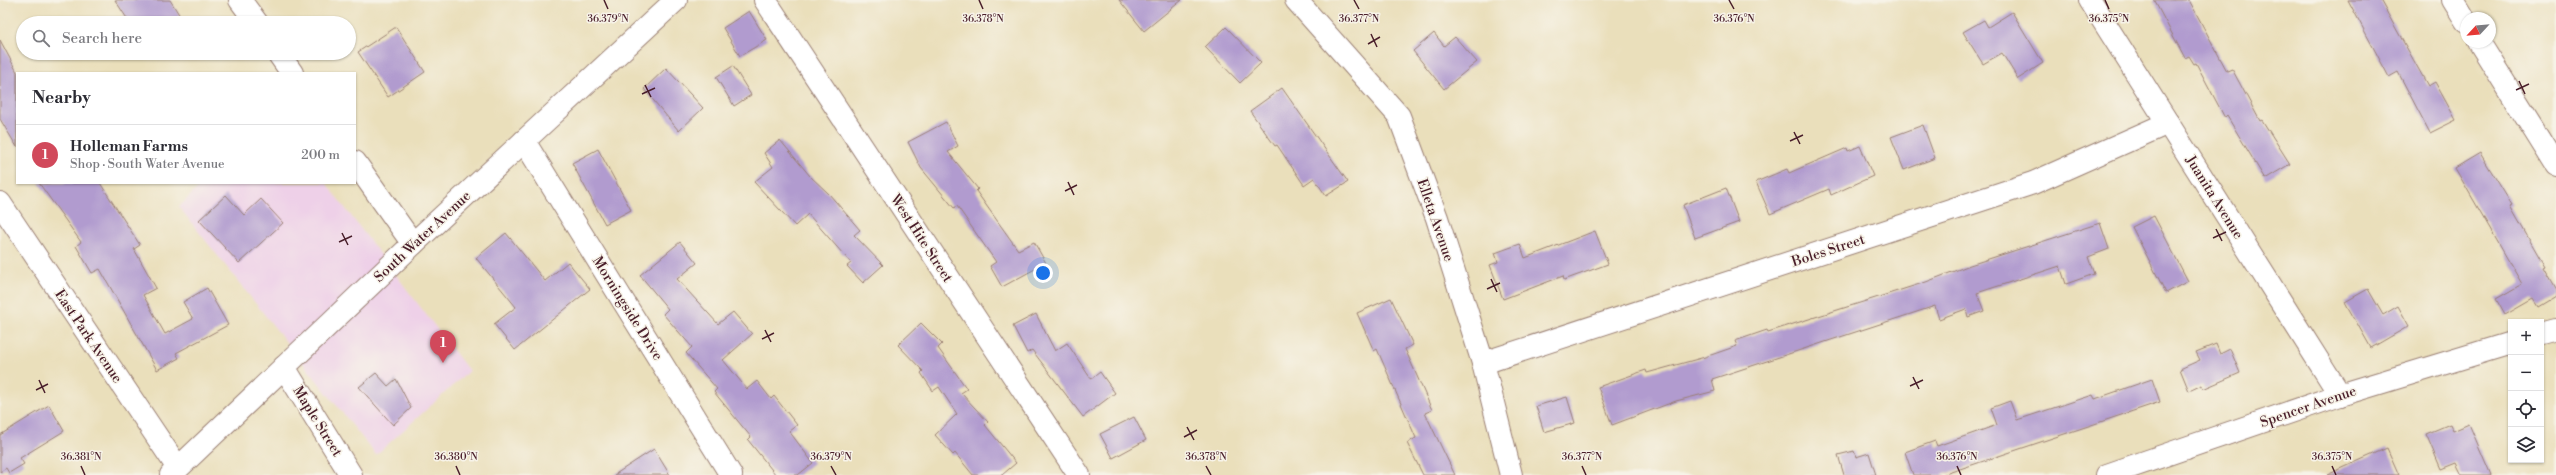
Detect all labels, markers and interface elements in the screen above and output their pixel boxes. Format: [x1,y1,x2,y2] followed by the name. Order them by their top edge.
[2460,12,2496,48] north arrow
[587,13,629,25] text: 36.379°N
[962,13,1004,25] text: 36.378°N
[1339,13,1380,25] text: 36.377°N
[1713,13,1755,25] text: 36.376°N
[2089,13,2130,25] text: 36.375°N
[16,16,356,60] search box
[30,27,52,49] icon: search
[62,29,142,48] text: Search here
[32,87,91,109] text: Nearby
[70,137,188,156] text: Holleman Farms
[42,147,48,163] text: 1
[301,147,340,163] text: 200 m
[2181,152,2247,243] street label: Juanita Avenue
[70,156,225,172] text: Shop · South Water Avenue
[1412,177,1458,264] street label: Elleta Avenue
[370,187,475,286] street label: South Water Avenue
[885,190,956,286] street label: West Hite Street
[1788,231,1867,272] street label: Boles Street
[588,253,666,364] street label: Morningside Drive
[1033,263,1053,283] your location
[50,286,126,387] street label: East Park Avenue
[2508,319,2544,463] map controls
[2508,319,2544,355] button: +
[430,330,456,363] pin: 1
[2508,355,2544,391] button: −
[2258,382,2359,432] street label: Spencer Avenue
[288,383,346,460] street label: Maple Street
[2508,391,2544,427] button: locate
[2508,427,2544,463] button: layers
[61,451,102,463] text: 36.381°N
[434,451,478,463] text: 36.380°N
[810,451,852,463] text: 36.379°N
[1185,451,1227,463] text: 36.378°N
[1562,451,1603,463] text: 36.377°N
[1936,451,1978,463] text: 36.376°N
[2312,451,2353,463] text: 36.375°N

